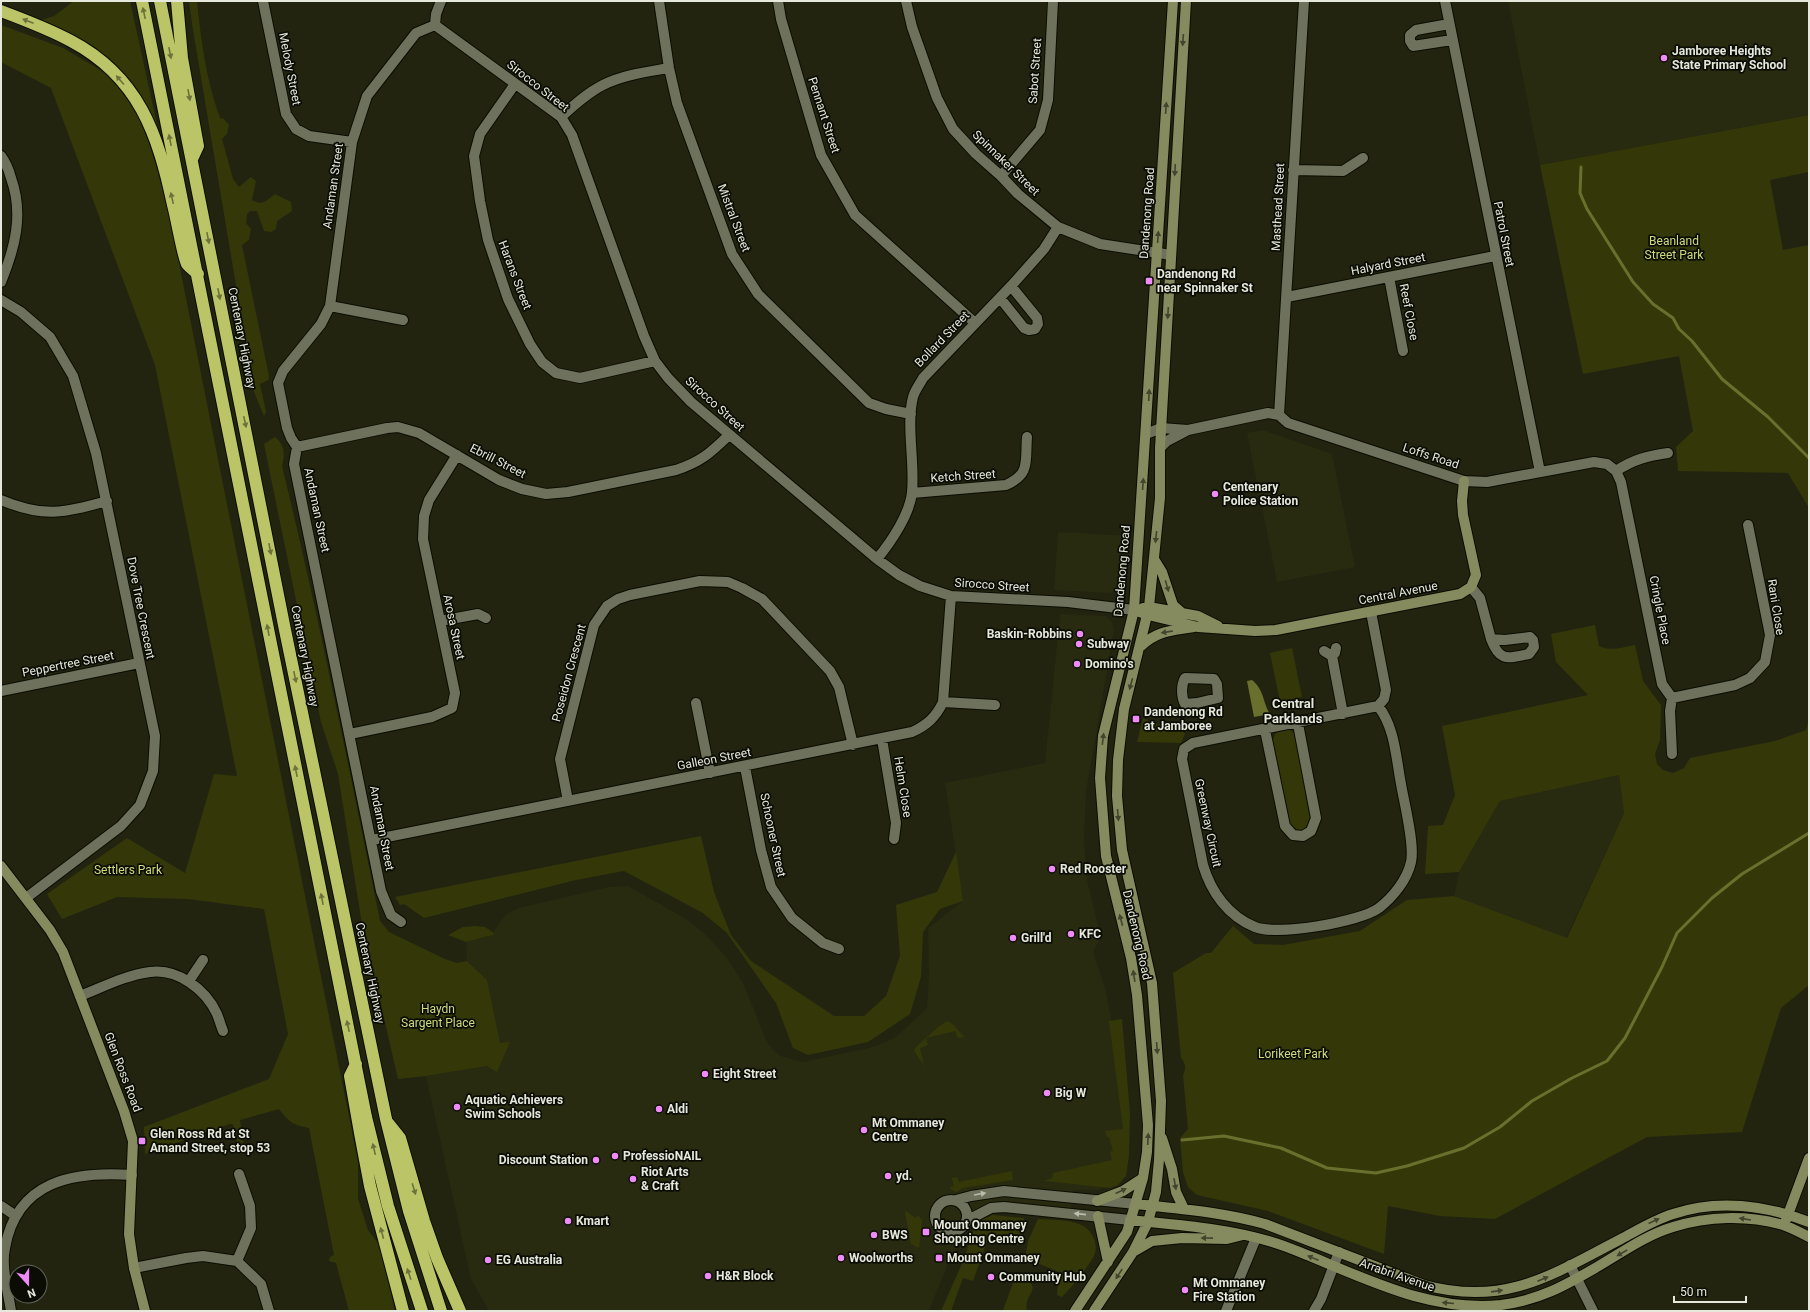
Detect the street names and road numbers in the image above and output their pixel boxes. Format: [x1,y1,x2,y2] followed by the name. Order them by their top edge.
[276,31,304,107] street label: Melody Street
[1026,38,1044,104] street label: Sabot Street
[504,57,572,115] street label: Sirocco Street
[805,75,843,155] street label: Pennant Street
[970,128,1042,199] street label: Spinnaker Street
[320,142,346,230] street label: Andaman Street
[1269,163,1287,251] street label: Masthead Street
[1137,167,1157,259] street label: Dandenong Road
[715,182,753,254] street label: Mistral Street
[1491,200,1517,268] street label: Patrol Street
[495,238,535,312] street label: Harans Street
[1350,250,1426,278] street label: Halyard Street
[1397,282,1421,342] street label: Reef Close
[225,286,259,390] street label: Centenary Highway
[912,308,972,370] street label: Bollard Street
[682,374,748,434] street label: Sirocco Street
[1401,440,1461,472] street label: Loffs Road
[468,441,528,481] street label: Ebrill Street
[301,466,333,554] street label: Andaman Street
[930,467,996,485] street label: Ketch Street
[1111,525,1133,617] street label: Dandenong Road
[124,556,158,660] street label: Dove Tree Crescent
[1646,574,1674,646] street label: Cringle Place
[954,575,1030,595] street label: Sirocco Street
[1357,578,1439,608] street label: Central Avenue
[1765,578,1787,636] street label: Rani Close
[440,593,468,661] street label: Arosa Street
[288,604,322,708] street label: Centenary Highway
[549,623,589,723] street label: Poseidon Crescent
[21,648,115,680] street label: Peppertree Street
[676,745,752,773] street label: Galleon Street
[891,756,915,818] street label: Helm Close
[1192,778,1224,869] street label: Greenway Circuit
[367,784,397,872] street label: Andaman Street
[757,792,789,878] street label: Schooner Street
[1120,889,1154,981] street label: Dandenong Road
[352,921,388,1025] street label: Centenary Highway
[101,1030,145,1114] street label: Glen Ross Road
[1358,1256,1436,1294] street label: Arrabri Avenue

